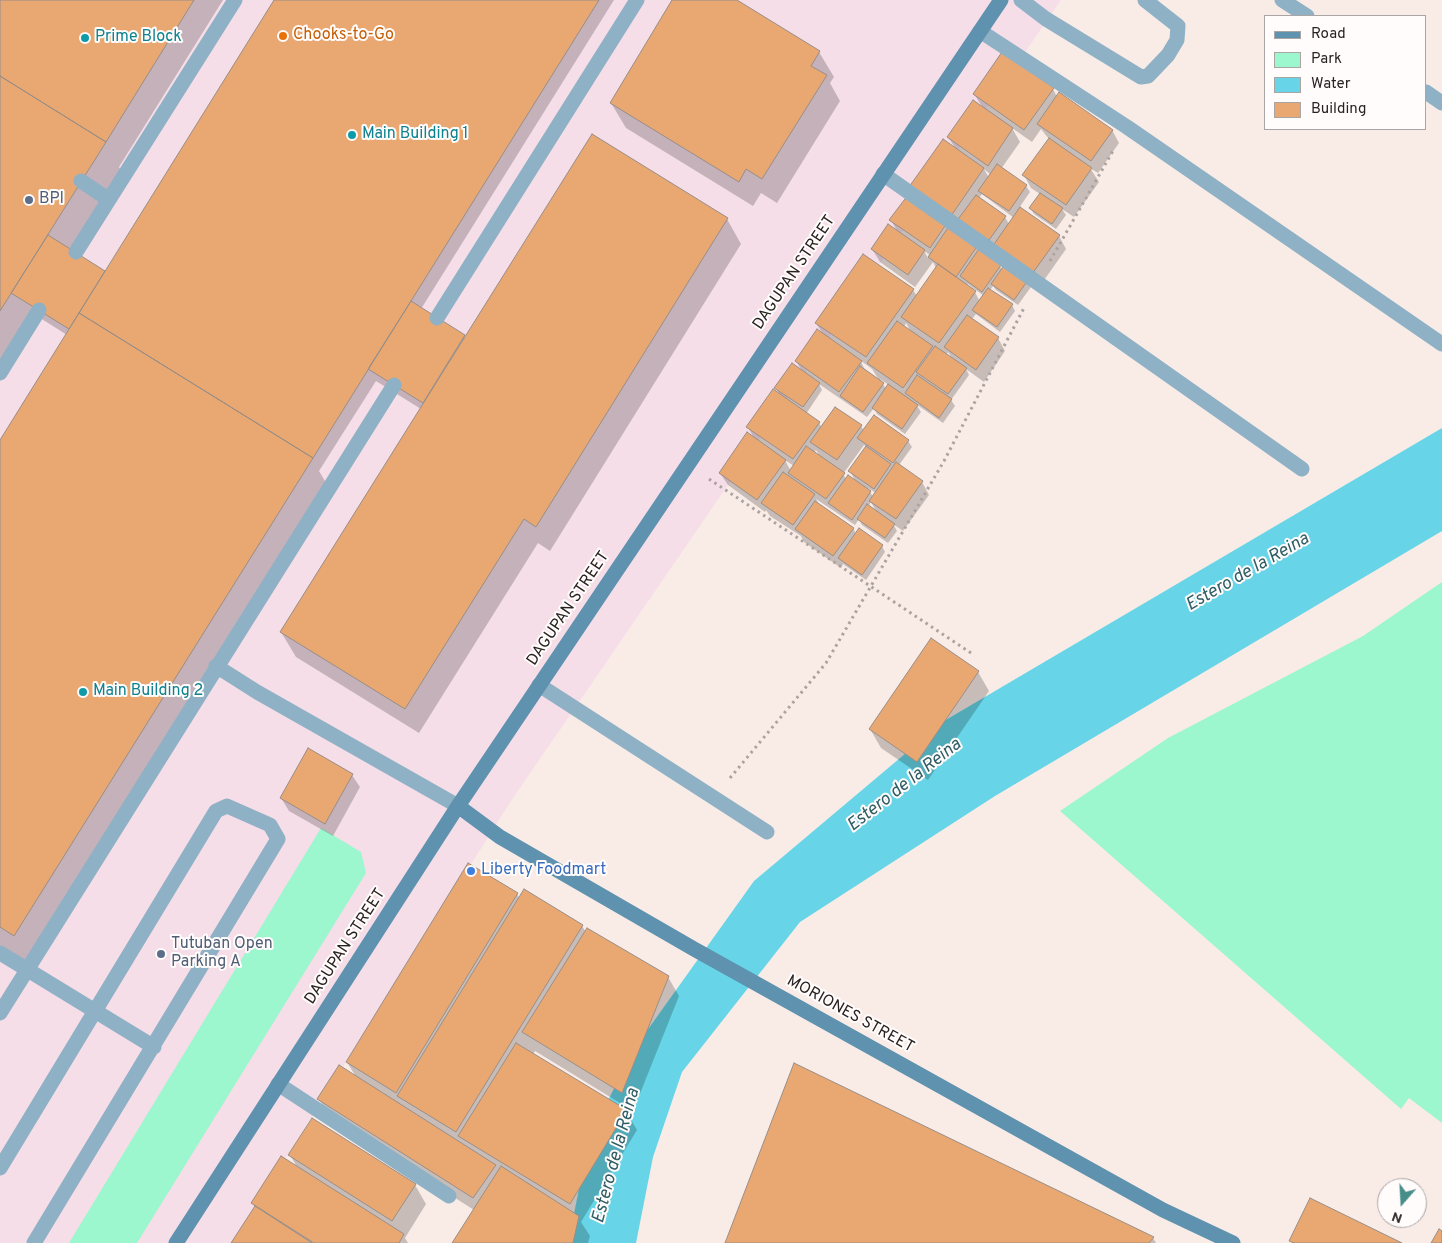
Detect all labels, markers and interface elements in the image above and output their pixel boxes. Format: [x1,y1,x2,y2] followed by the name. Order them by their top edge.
[1264,15,1427,130] legend
[1311,25,1346,44] text: Road
[293,26,394,46] place label: Chooks-to-Go
[95,28,182,48] place label: Prime Block
[277,30,289,42] marker: Chooks-to-Go
[79,32,91,44] marker: Prime Block
[1311,50,1342,69] text: Park
[1311,75,1350,94] text: Water
[1311,100,1366,119] text: Building
[362,125,468,145] place label: Main Building 1
[346,129,358,141] marker: Main Building 1
[39,190,64,210] place label: BPI
[23,194,35,206] marker: BPI
[750,212,840,334] street label: DAGUPAN STREET
[1183,529,1313,617] water label: Estero de la Reina
[524,548,614,670] street label: DAGUPAN STREET
[93,682,203,702] place label: Main Building 2
[77,686,89,698] marker: Main Building 2
[844,735,966,837] water label: Estero de la Reina
[481,861,606,881] place label: Liberty Foodmart
[465,865,477,877] marker: Liberty Foodmart
[301,886,391,1008] street label: DAGUPAN STREET
[171,935,273,973] place label: Tutuban Open Parking A
[155,948,167,960] marker: Tutuban Open Parking A
[783,972,917,1058] street label: MORIONES STREET
[589,1086,645,1226] water label: Estero de la Reina
[1377,1178,1427,1228] north arrow
[1390,1207,1405,1226] text: N

